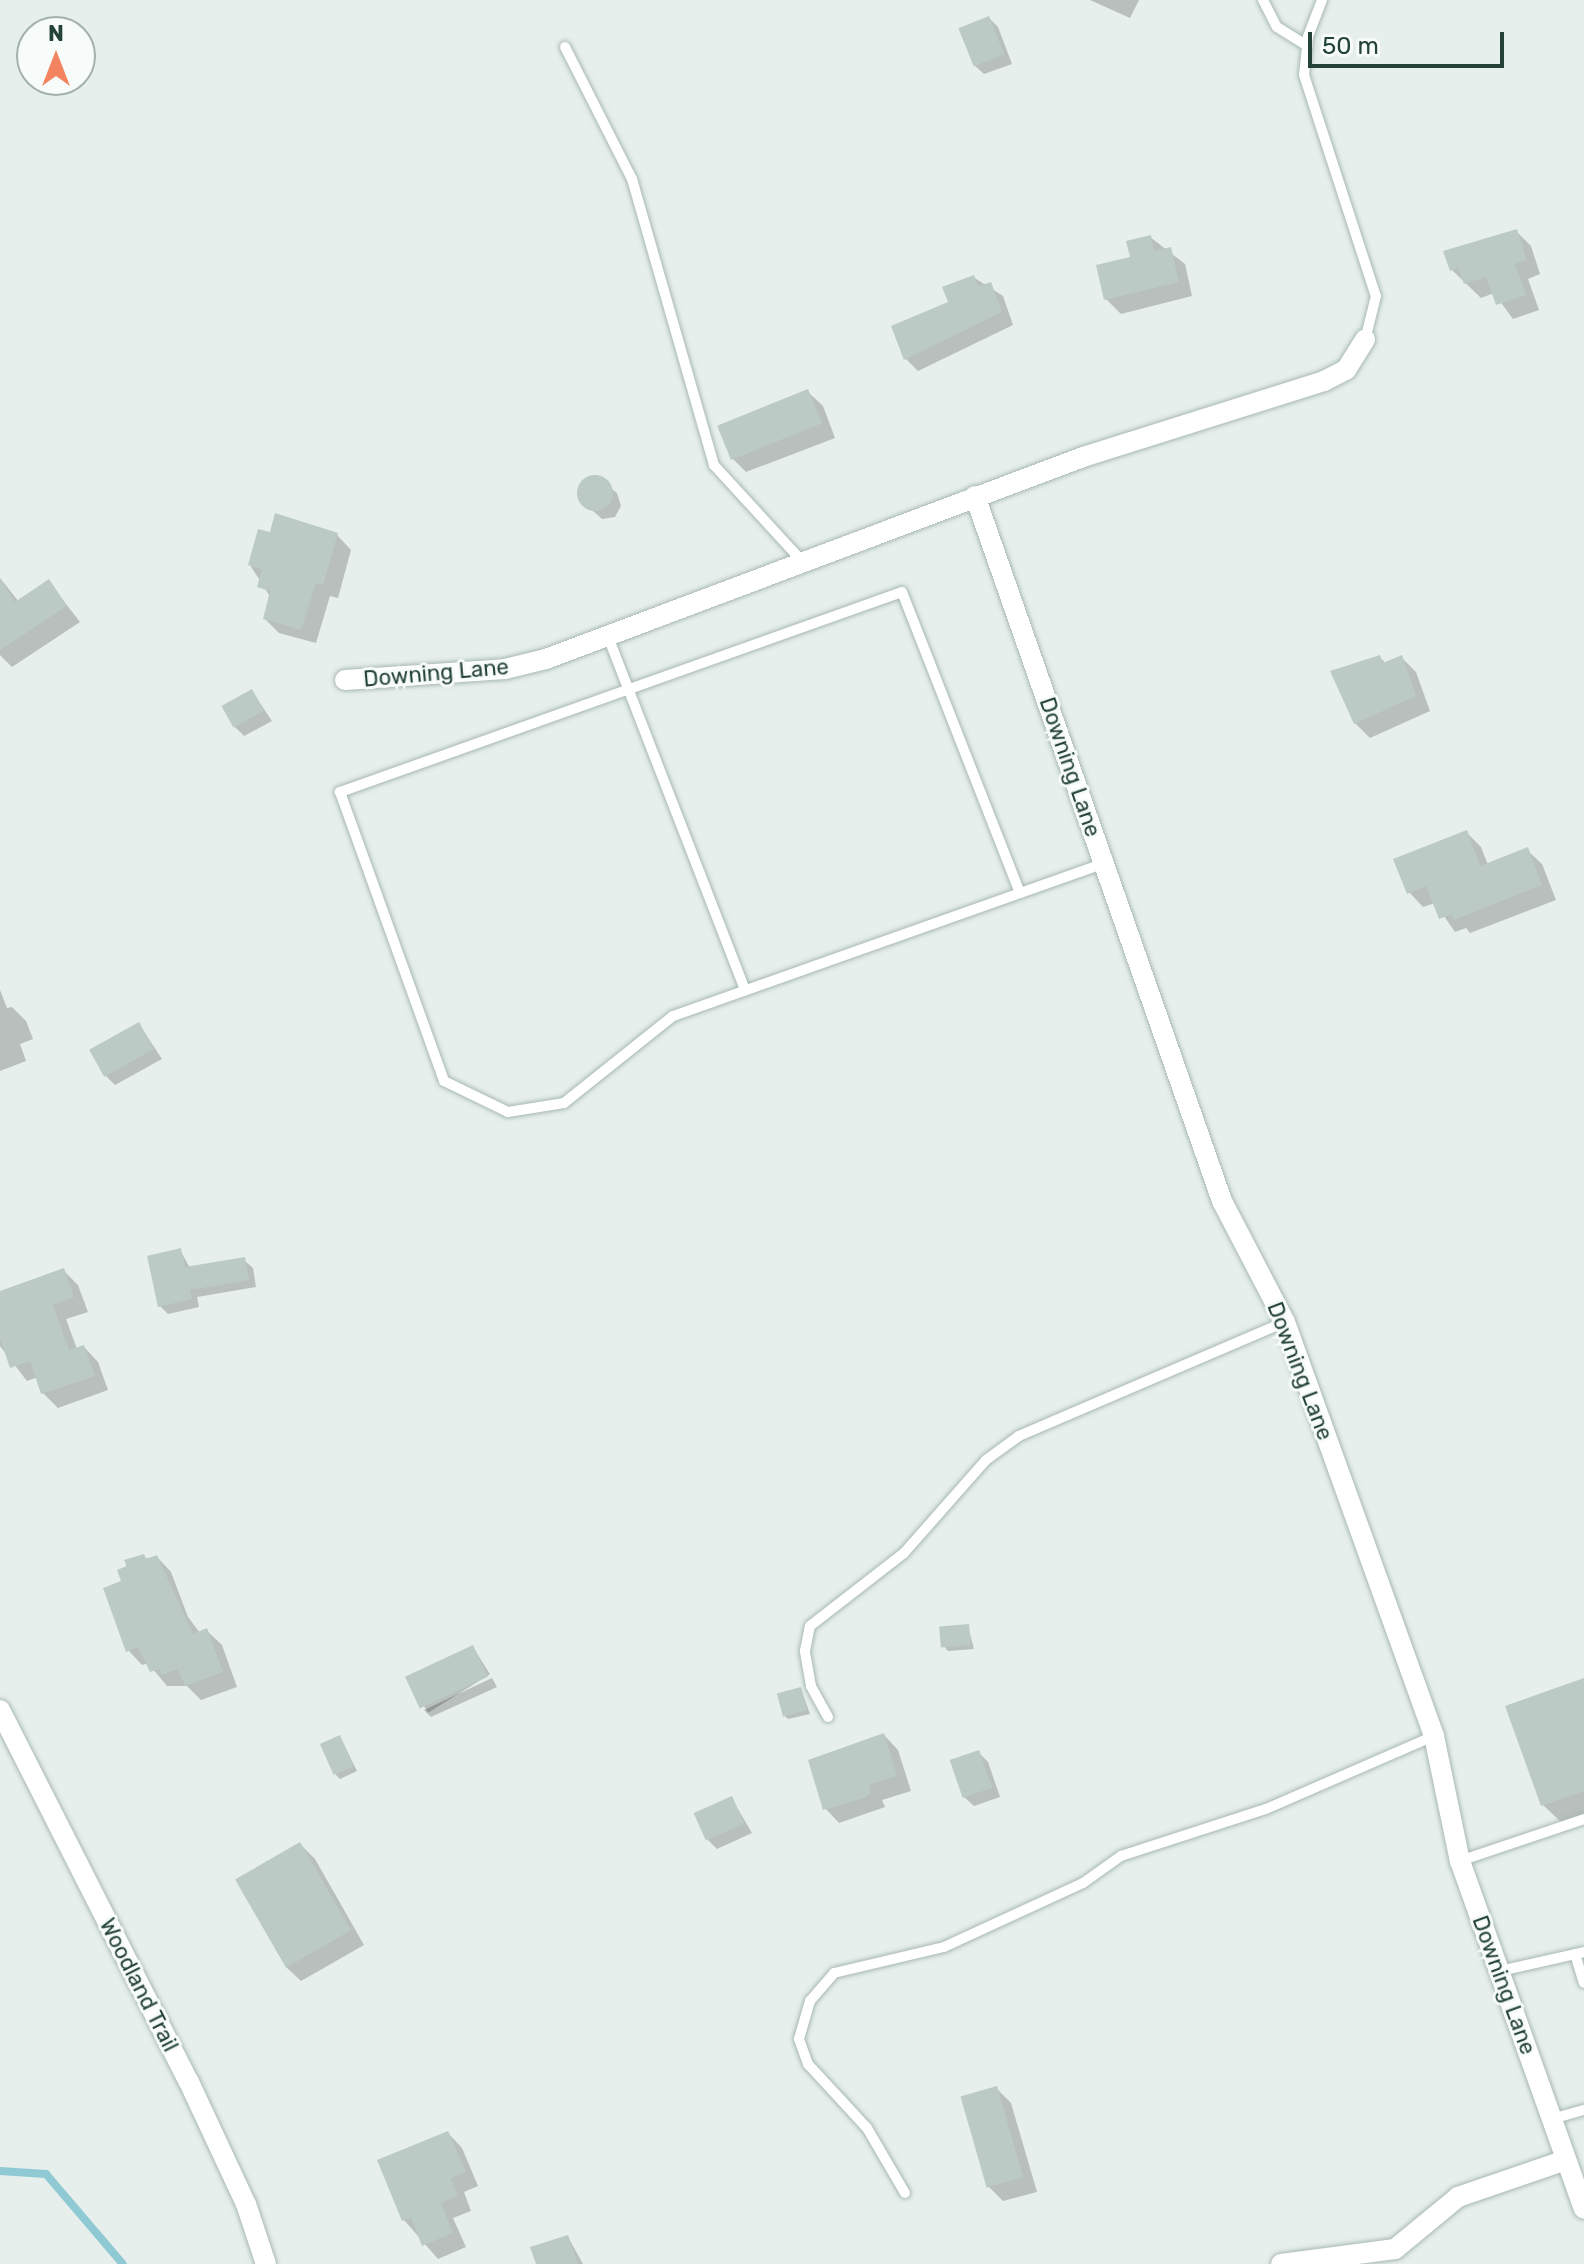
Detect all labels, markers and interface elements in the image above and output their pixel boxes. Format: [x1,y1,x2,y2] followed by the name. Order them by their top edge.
[16,16,96,96] north arrow
[1312,16,1508,66] scale bar
[48,20,64,47] text: N
[1322,32,1379,60] text: 50 m
[362,653,510,693] street label: Downing Lane
[1034,694,1106,840] street label: Downing Lane
[1262,1298,1338,1444] street label: Downing Lane
[1467,1912,1541,2058] street label: Downing Lane
[94,1914,184,2056] street label: Woodland Trail

